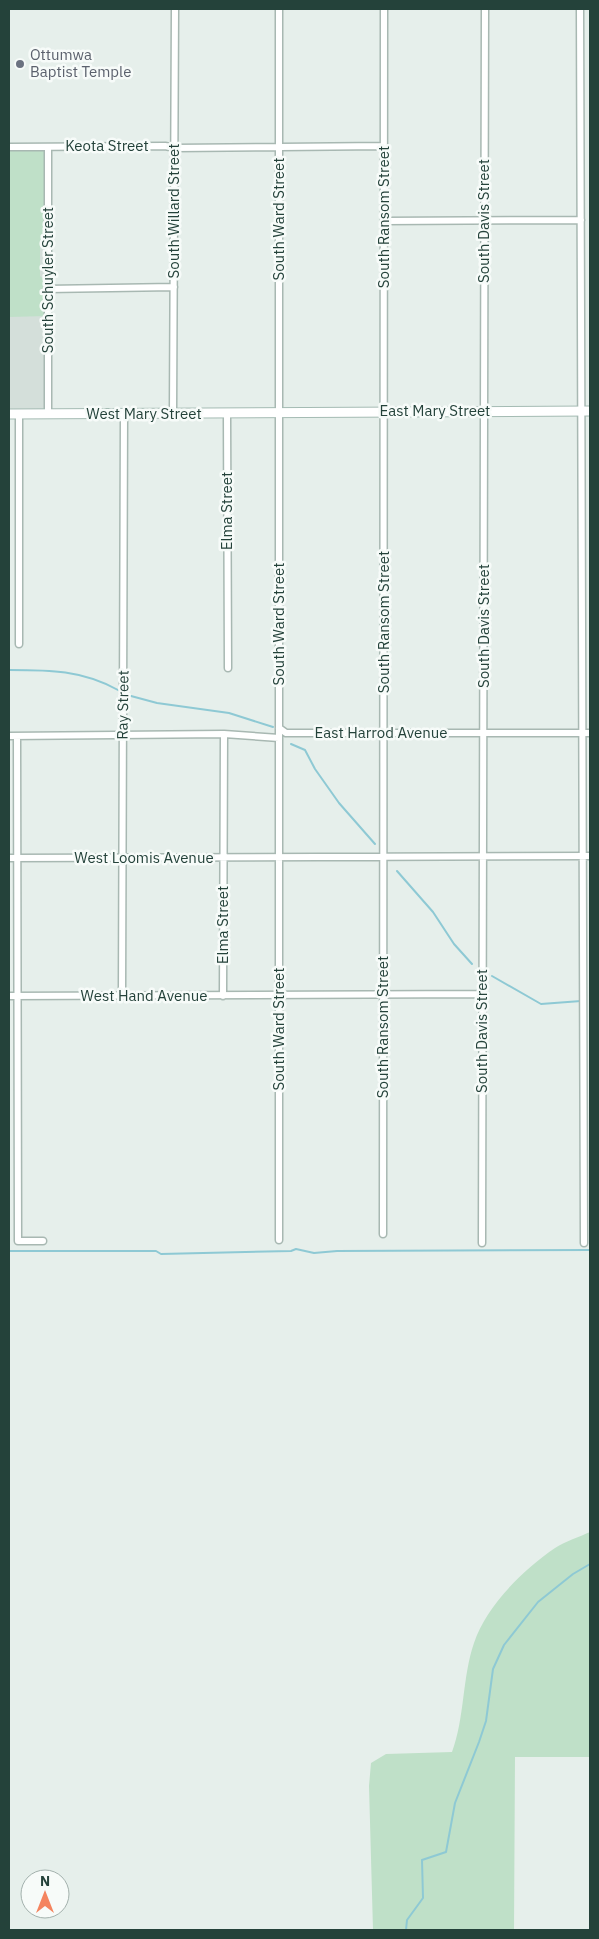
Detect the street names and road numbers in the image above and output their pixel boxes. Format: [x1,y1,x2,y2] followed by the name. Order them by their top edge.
[65,136,149,155] street label: Keota Street
[164,144,183,278] street label: South Willard Street
[374,146,393,288] street label: South Ransom Street
[269,158,288,281] street label: South Ward Street
[474,159,493,283] street label: South Davis Street
[38,207,57,353] street label: South Schuyler Street
[380,401,490,420] street label: East Mary Street
[86,404,202,423] street label: West Mary Street
[217,472,236,550] street label: Elma Street
[374,551,393,693] street label: South Ransom Street
[269,563,288,686] street label: South Ward Street
[474,564,493,688] street label: South Davis Street
[112,670,133,740] street label: Ray Street
[314,723,448,742] street label: East Harrod Avenue
[74,848,214,867] street label: West Loomis Avenue
[213,886,232,964] street label: Elma Street
[373,956,392,1098] street label: South Ransom Street
[269,968,288,1091] street label: South Ward Street
[472,969,491,1093] street label: South Davis Street
[81,986,207,1005] street label: West Hand Avenue

